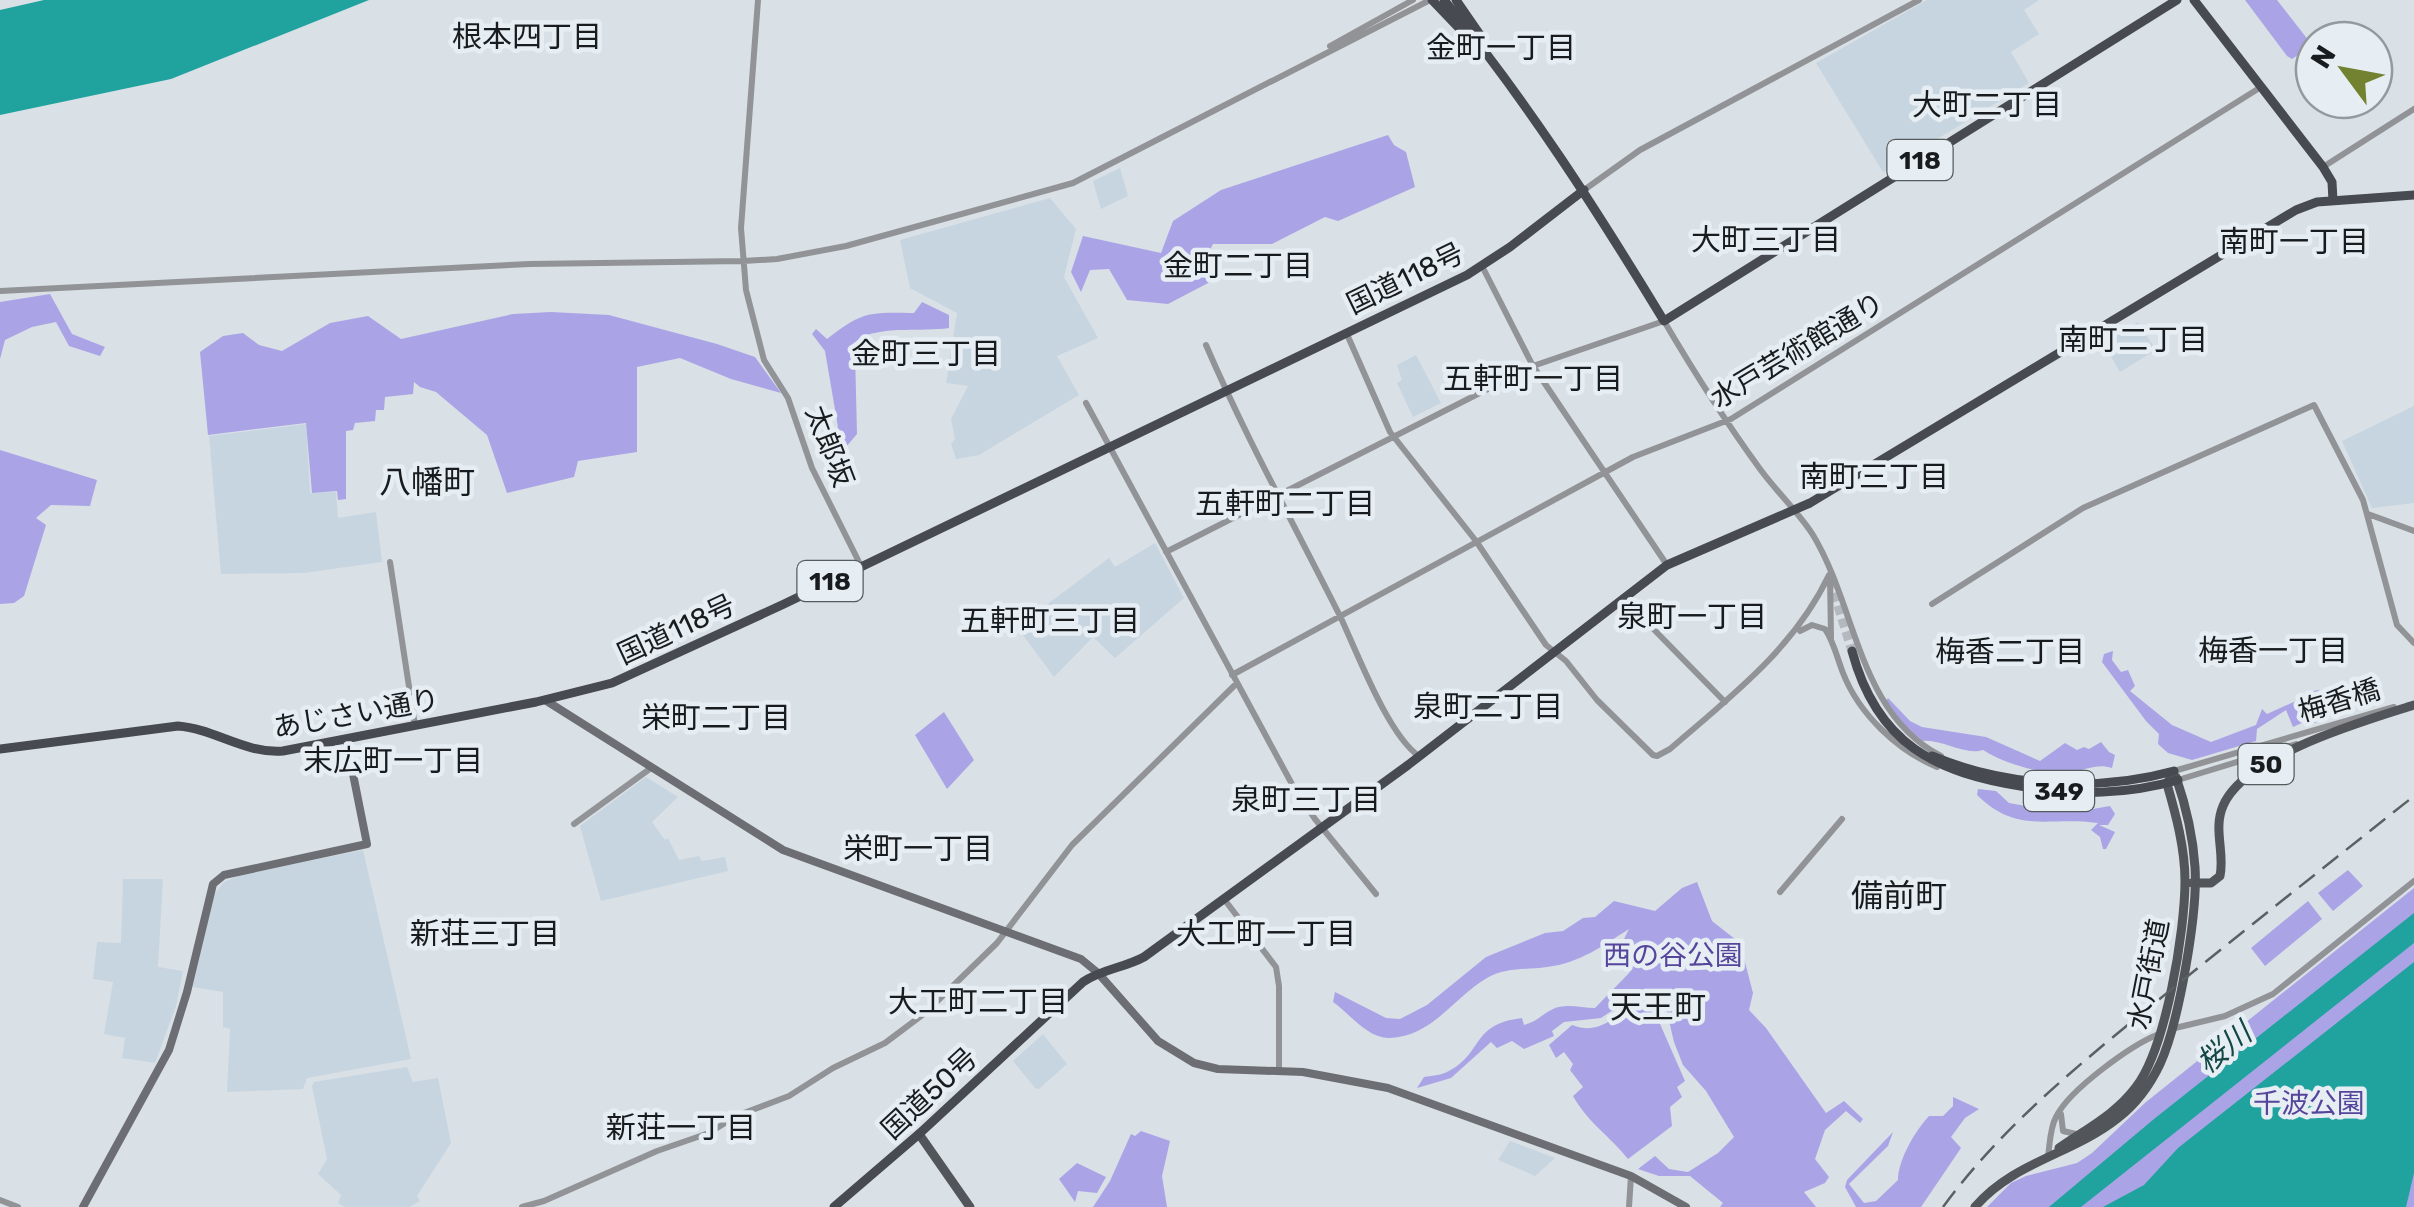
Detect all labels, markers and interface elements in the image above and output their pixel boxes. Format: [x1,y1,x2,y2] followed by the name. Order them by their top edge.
[452,19,602,55] district label: 根本四丁目
[2294,20,2394,120] north arrow
[1426,30,1576,66] district label: 金町一丁目
[2304,40,2343,74] text: N
[1912,87,2062,123] district label: 大町二丁目
[1888,140,1952,180] road number: 118
[1691,222,1841,258] district label: 大町三丁目
[2219,224,2369,260] district label: 南町一丁目
[1341,236,1469,321] street label: 国道118号
[1163,248,1313,284] district label: 金町二丁目
[1705,286,1890,415] street label: 水戸芸術館通り
[2058,322,2208,358] district label: 南町二丁目
[851,336,1001,372] district label: 金町三丁目
[1443,361,1623,397] district label: 五軒町一丁目
[799,401,860,491] street label: 太郎坂
[1799,459,1949,495] district label: 南町三丁目
[379,463,475,501] district label: 八幡町
[1195,486,1375,522] district label: 五軒町二丁目
[798,561,862,601] road number: 118
[612,588,740,671] street label: 国道118号
[1617,599,1767,635] district label: 泉町一丁目
[960,603,1140,639] district label: 五軒町三丁目
[2198,633,2348,669] district label: 梅香一丁目
[1935,634,2085,670] district label: 梅香二丁目
[2294,672,2384,729] street label: 梅香橋
[270,683,442,744] street label: あじさい通り
[1413,689,1563,725] district label: 泉町二丁目
[641,700,791,736] district label: 栄町二丁目
[303,743,483,779] district label: 末広町一丁目
[2238,744,2294,784] road number: 50
[2024,771,2094,811] road number: 349
[1231,782,1381,818] district label: 泉町三丁目
[843,831,993,867] district label: 栄町一丁目
[1851,877,1947,915] district label: 備前町
[410,916,560,952] district label: 新荘三丁目
[1176,916,1356,952] district label: 大工町一丁目
[2122,916,2175,1032] street label: 水戸街道
[1603,939,1743,972] park label: 西の谷公園
[888,984,1068,1020] district label: 大工町二丁目
[1610,988,1706,1026] district label: 天王町
[2189,1013,2261,1081] water label: 桜川
[875,1041,984,1146] street label: 国道50号
[2253,1087,2365,1120] park label: 千波公園
[606,1110,756,1146] district label: 新荘一丁目

